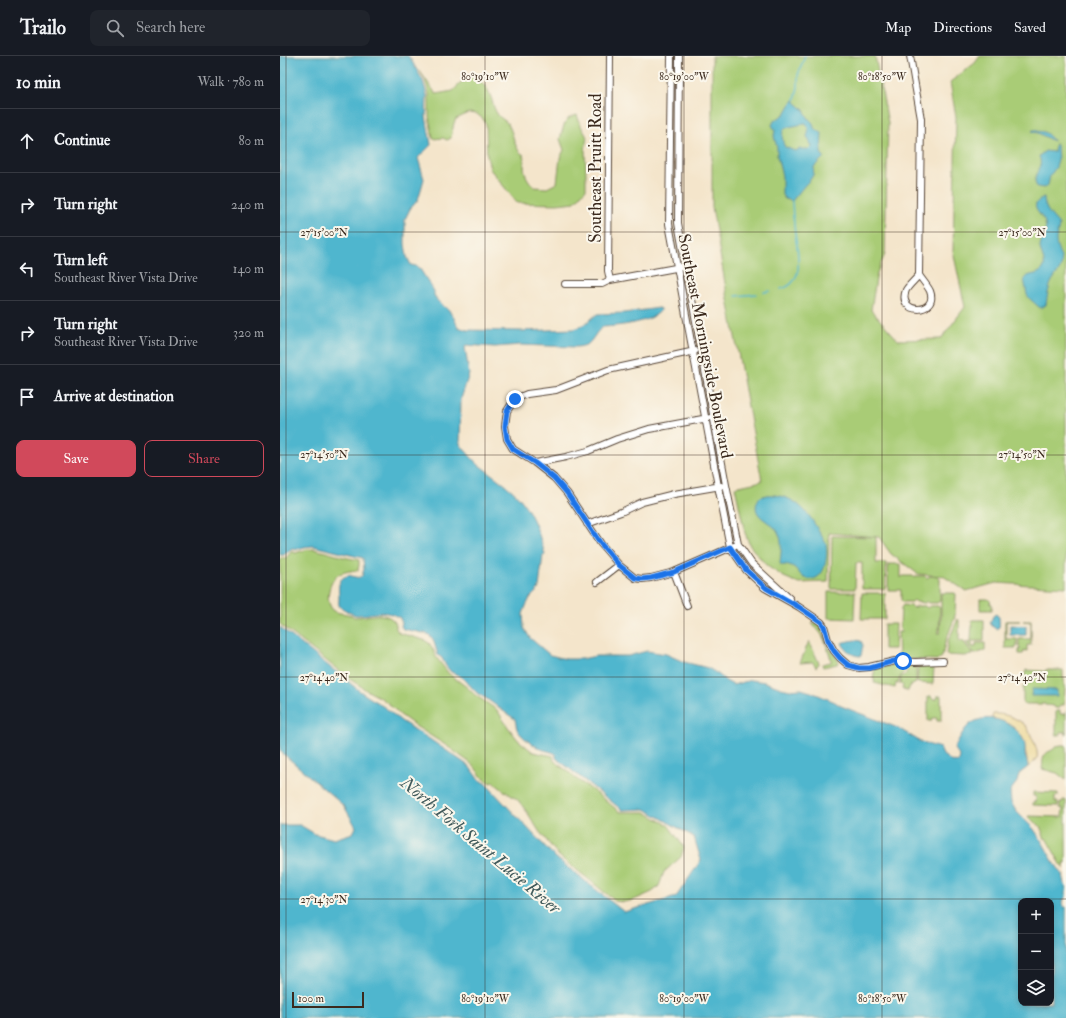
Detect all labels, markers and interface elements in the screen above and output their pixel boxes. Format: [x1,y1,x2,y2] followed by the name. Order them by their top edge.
[90,10,370,46] search box
[20,16,66,40] text: Trailo
[104,17,126,39] icon: search
[136,18,205,37] text: Search here
[885,19,911,36] text: Map
[933,19,992,36] text: Directions
[1014,19,1046,36] text: Saved
[461,71,510,83] text: 80°19'10"W
[659,71,709,83] text: 80°19'00"W
[858,71,907,83] text: 80°18'50"W
[16,72,61,93] text: 10 min
[197,74,264,90] text: Walk · 780 m
[585,93,606,243] street label: Southeast Pruitt Road
[16,130,38,152] icon: ahead
[54,131,110,150] text: Continue
[238,133,264,149] text: 80 m
[16,194,38,216] icon: right
[54,195,117,214] text: Turn right
[231,197,264,213] text: 240 m
[300,227,348,239] text: 27°15'00"N
[998,227,1046,239] text: 27°15'00"N
[673,232,738,461] street label: Southeast Morningside Boulevard
[54,251,108,270] text: Turn left
[16,258,38,280] icon: left
[233,261,264,277] text: 140 m
[54,270,198,286] text: Southeast River Vista Drive
[54,315,117,334] text: Turn right
[16,322,38,344] icon: right
[233,325,264,341] text: 320 m
[54,334,198,350] text: Southeast River Vista Drive
[16,386,38,408] icon: arrive
[54,387,174,406] text: Arrive at destination
[506,390,524,408] route end
[16,440,136,477] button: Save
[144,440,264,477] button: Share
[300,449,348,461] text: 27°14'50"N
[998,449,1046,461] text: 27°14'50"N
[894,652,912,670] route start
[300,672,348,684] text: 27°14'40"N
[998,672,1046,684] text: 27°14'40"N
[395,771,566,920] water label: North Fork Saint Lucie River
[301,894,348,906] text: 27°14'30"N
[1018,898,1054,1006] map controls
[1018,898,1054,934] button: +
[1018,934,1054,970] button: −
[1018,970,1054,1006] button: layers
[292,990,364,1009] scale bar
[298,992,324,1005] text: 100 m
[461,993,510,1005] text: 80°19'10"W
[659,993,709,1005] text: 80°19'00"W
[858,993,907,1005] text: 80°18'50"W

